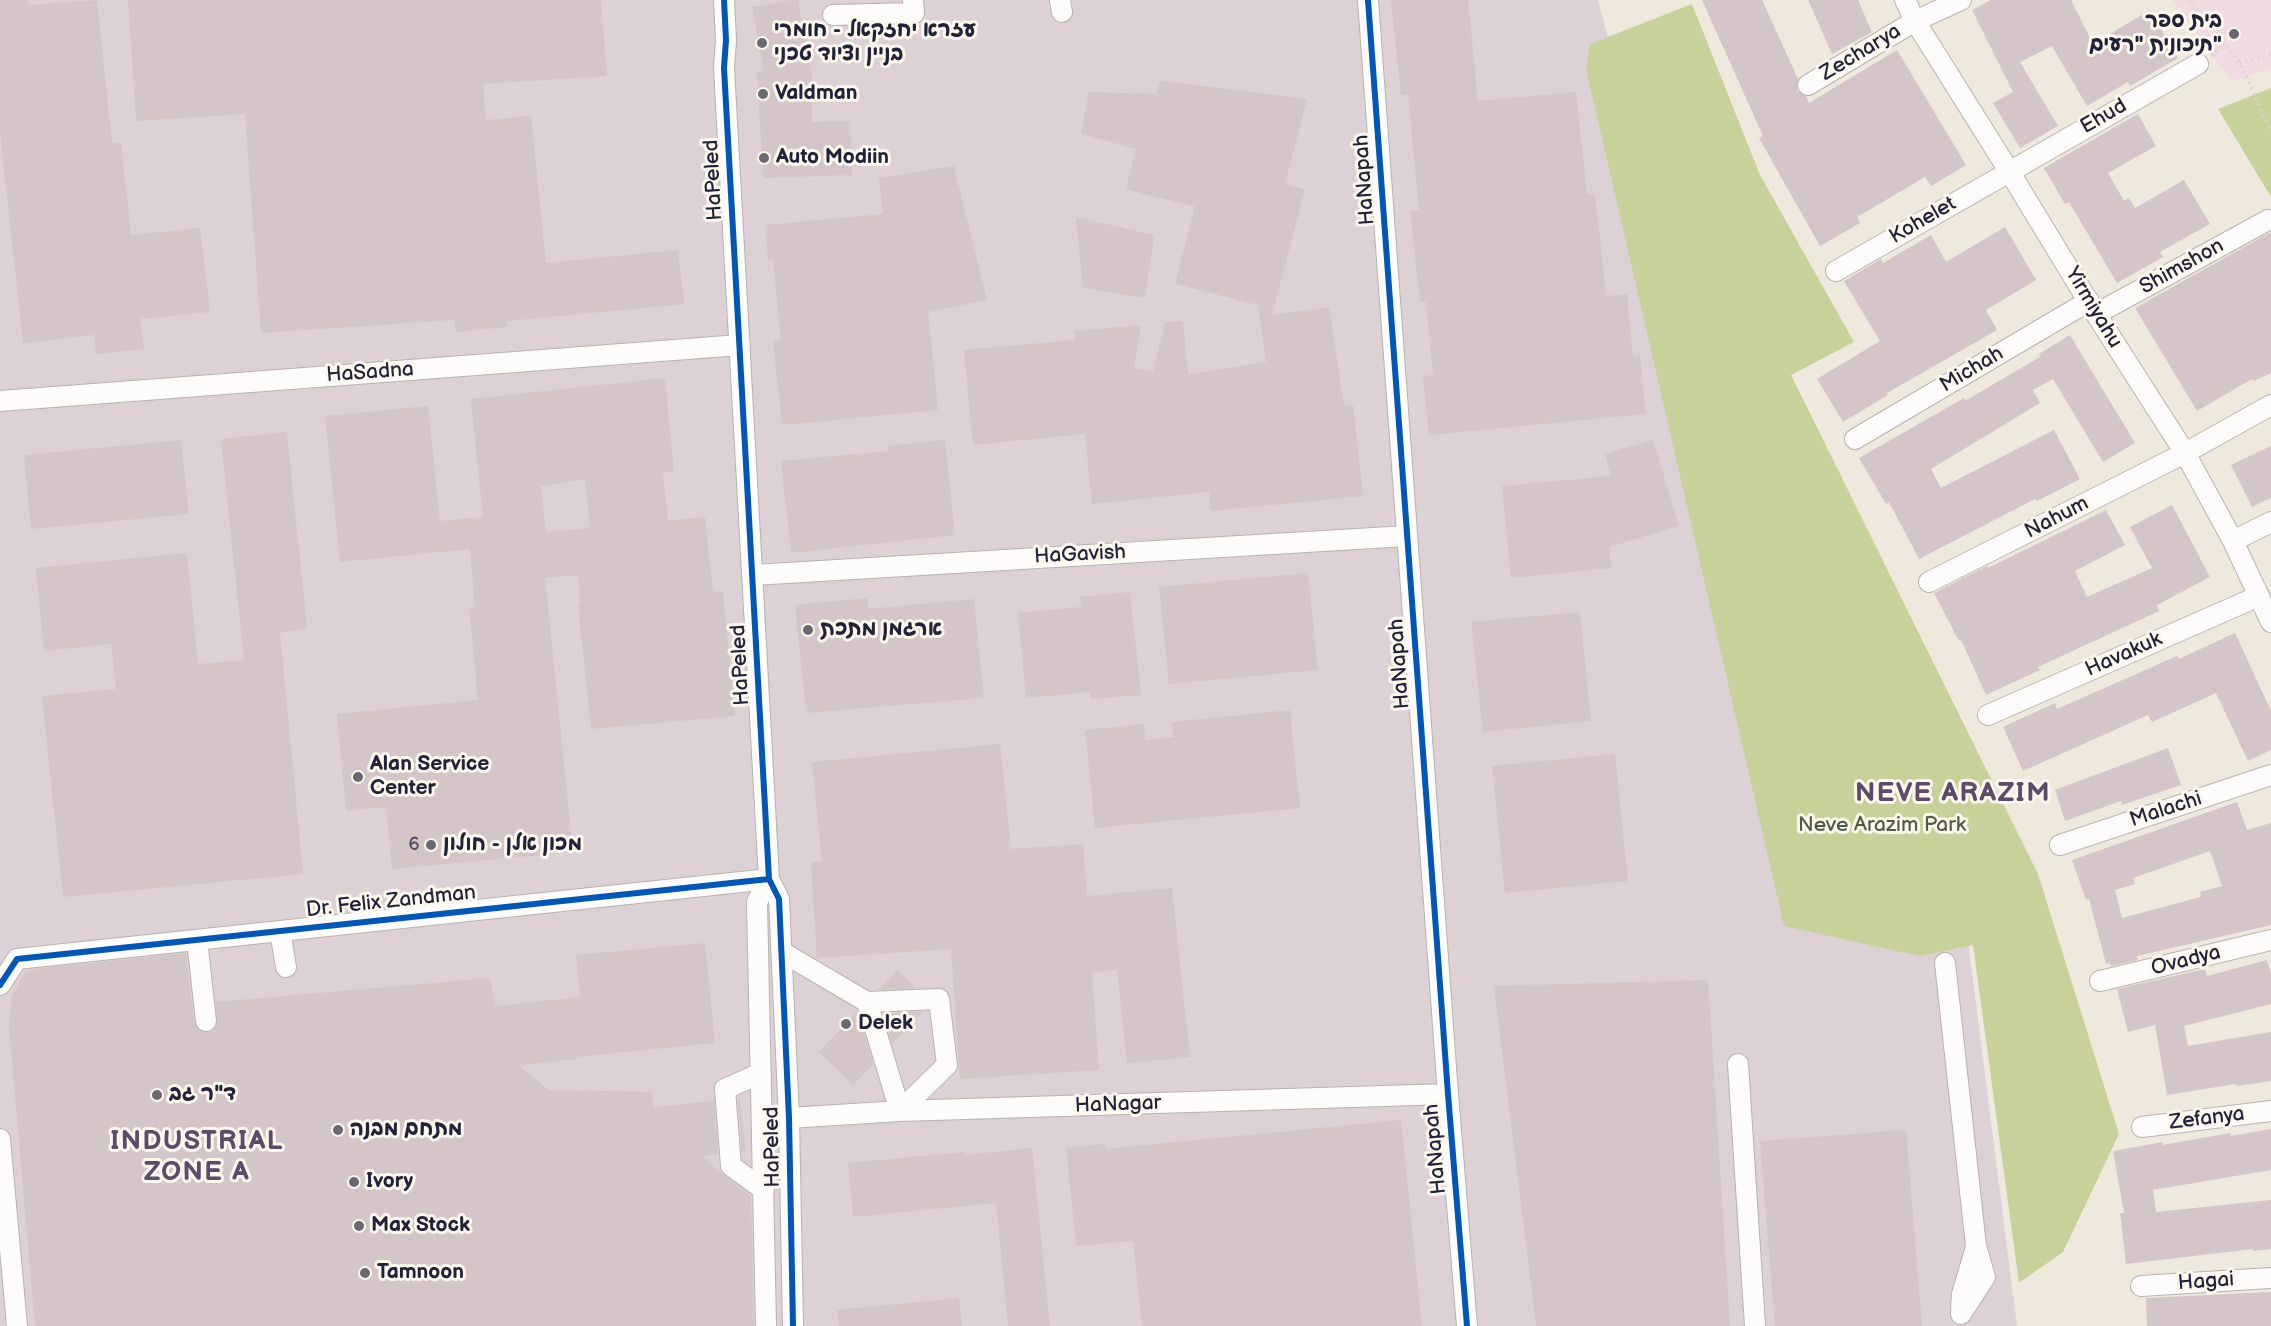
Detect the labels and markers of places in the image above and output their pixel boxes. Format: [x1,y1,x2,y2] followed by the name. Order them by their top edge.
[2089,9,2222,59] place label: בית ספר תיכונית "רעים"
[774,18,976,68] place label: עזרא יחזקאל - חומרי בניין וציוד טכני
[2227,27,2241,41] marker: בית ספר תיכונית "רעים"
[755,36,769,50] marker: עזרא יחזקאל - חומרי בניין וציוד טכני
[775,81,858,107] place label: Valdman
[756,87,770,101] marker: Valdman
[776,145,889,171] place label: Auto Modiin
[757,151,771,165] marker: Auto Modiin
[820,617,942,643] place label: ארגמן מתכת
[801,623,815,637] marker: ארגמן מתכת
[370,752,489,802] place label: Alan Service Center
[351,770,365,784] marker: Alan Service Center
[443,832,582,858] place label: מכון אלן - חולון
[424,838,438,852] marker: מכון אלן - חולון
[858,1011,913,1037] place label: Delek
[839,1017,853,1031] marker: Delek
[169,1082,236,1108] place label: ד"ר גב
[150,1088,164,1102] marker: ד"ר גב
[350,1117,462,1143] place label: מתחם מבנה
[331,1123,345,1137] marker: מתחם מבנה
[366,1169,413,1195] place label: Ivory
[347,1175,361,1189] marker: Ivory
[371,1213,470,1239] place label: Max Stock
[352,1219,366,1233] marker: Max Stock
[377,1260,464,1286] place label: Tamnoon
[358,1266,372,1280] marker: Tamnoon

